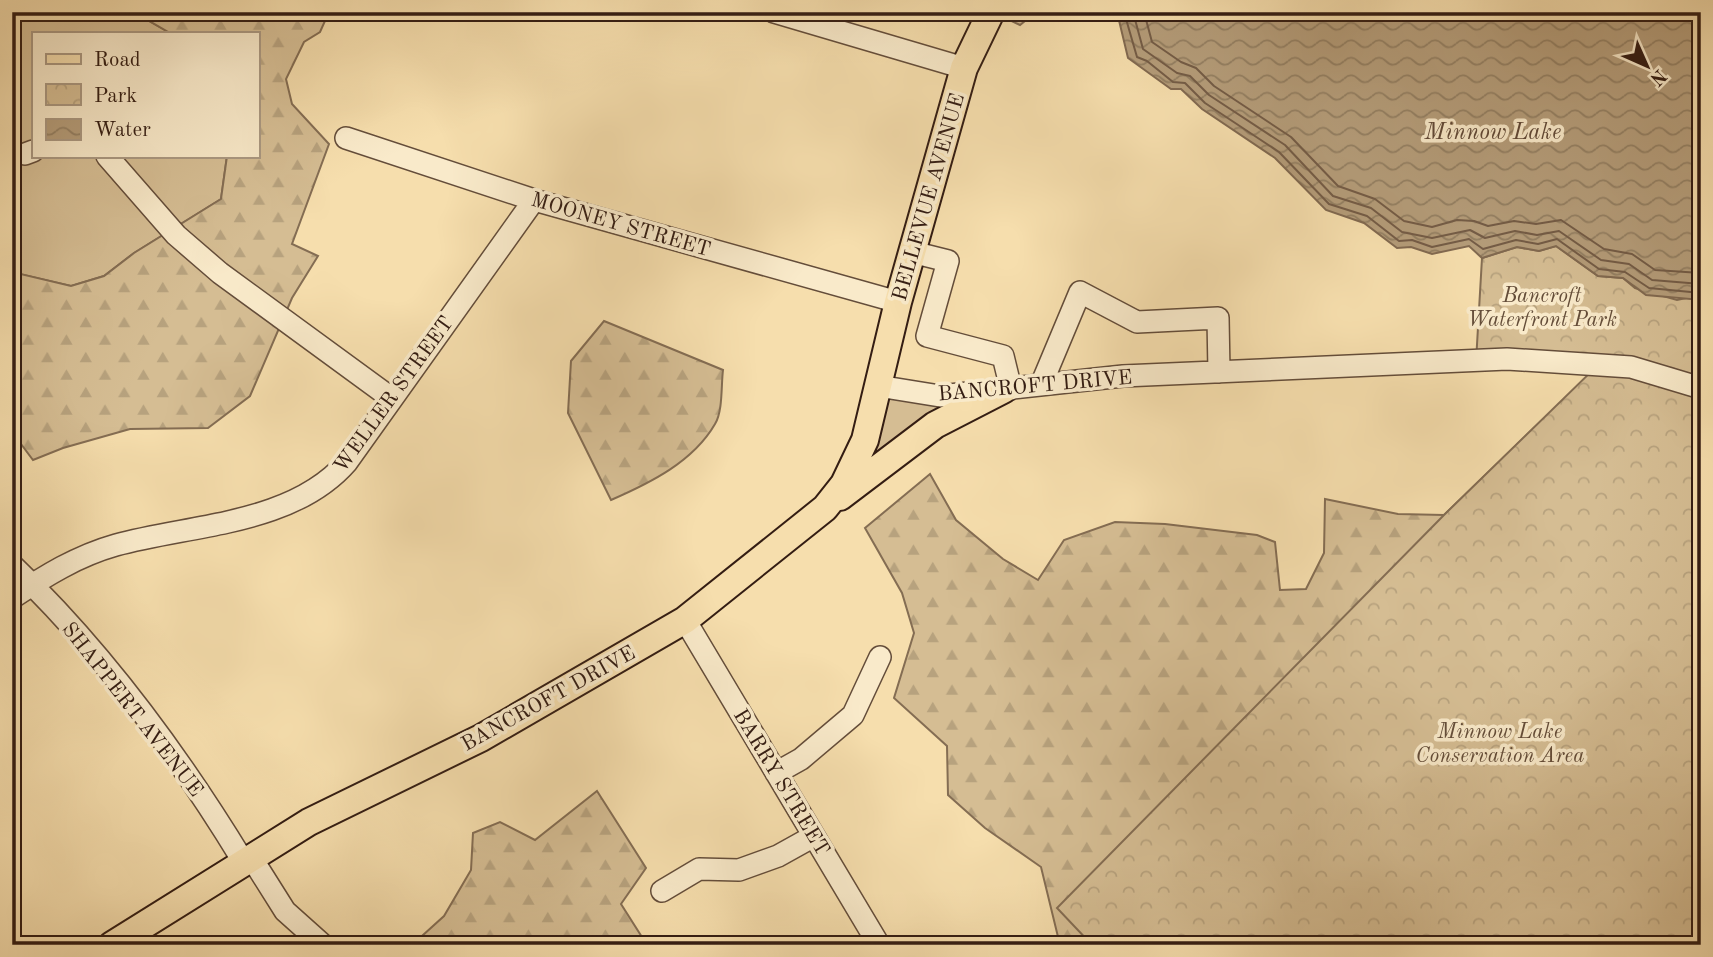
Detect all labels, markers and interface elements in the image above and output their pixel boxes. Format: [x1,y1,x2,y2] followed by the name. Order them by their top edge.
[32,32,259,158] legend
[1612,32,1682,102] north arrow
[94,50,141,71] text: Road
[1645,64,1669,88] text: N
[94,86,137,107] text: Park
[890,91,969,304] street label: BELLEVUE AVENUE
[94,120,151,141] text: Water
[1424,121,1561,144] water label: Minnow Lake
[528,190,713,261] street label: MOONEY STREET
[1467,286,1617,331] park label: Bancroft Waterfront Park
[331,313,458,477] street label: WELLER STREET
[937,368,1133,405] street label: BANCROFT DRIVE
[57,619,206,801] street label: SHAPPERT AVENUE
[458,643,639,756] street label: BANCROFT DRIVE
[729,706,833,860] street label: BARRY STREET
[1416,722,1584,767] park label: Minnow Lake Conservation Area

